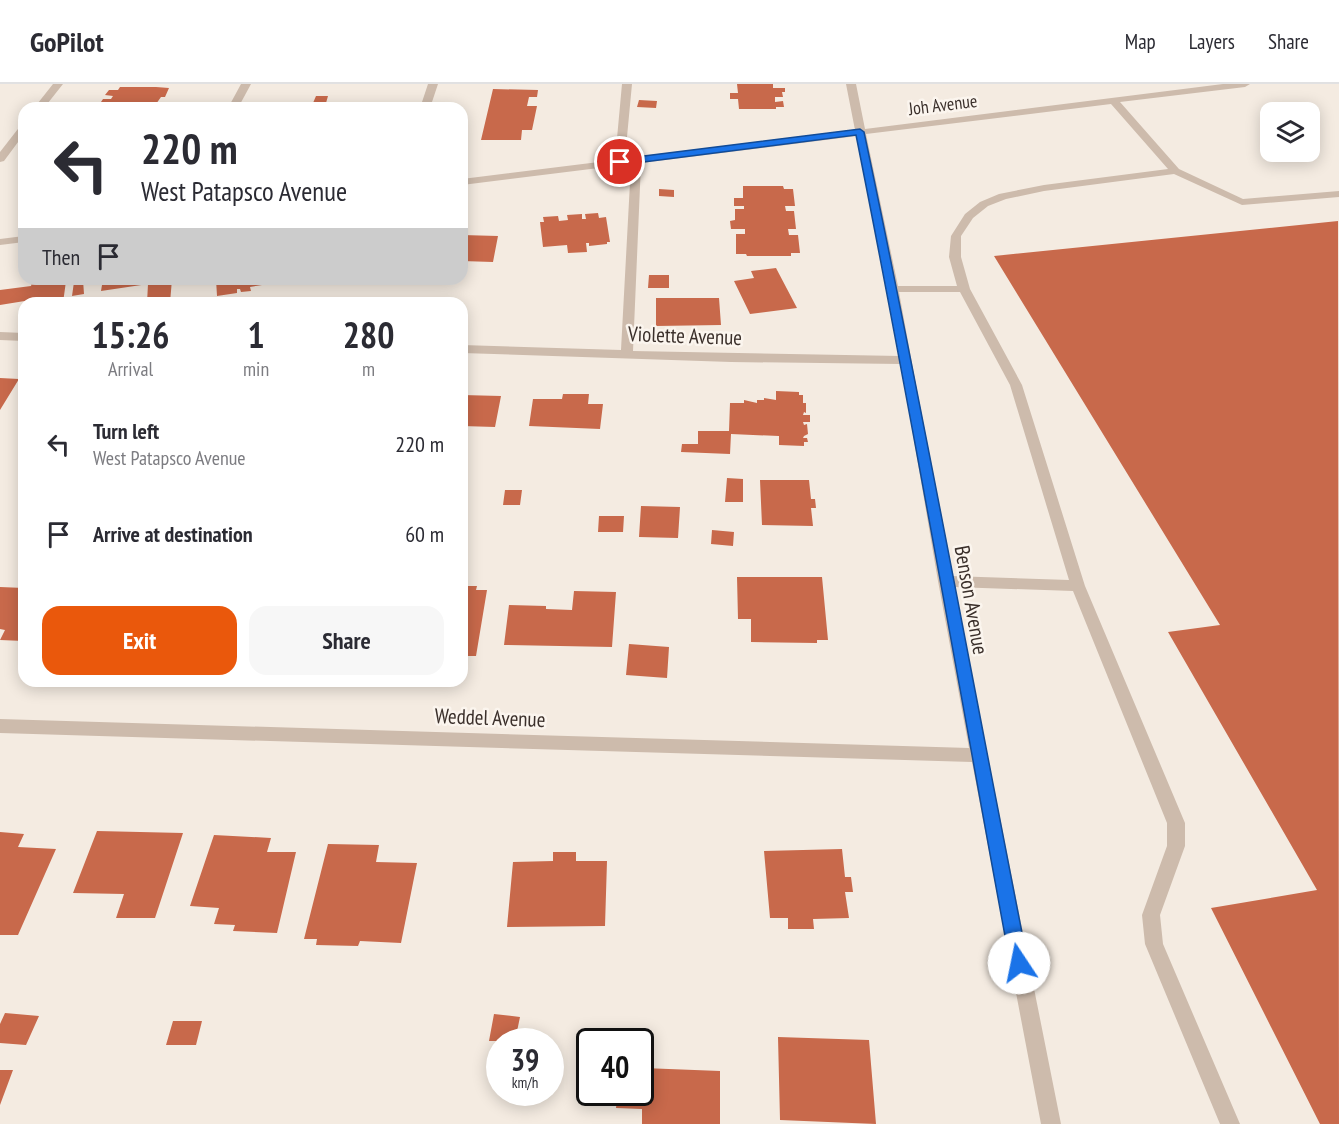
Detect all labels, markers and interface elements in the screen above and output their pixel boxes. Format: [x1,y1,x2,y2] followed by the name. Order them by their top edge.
[30,23,104,60] text: GoPilot
[1125,28,1156,55] text: Map
[1189,28,1235,55] text: Layers
[1268,28,1309,55] text: Share
[906,89,979,120] street label: Joh Avenue
[1260,102,1320,162] map controls
[1260,102,1320,162] button: layers
[141,121,238,176] text: 220 m
[42,126,120,204] icon: left
[594,136,645,187] pin
[603,145,636,178] icon: arrive
[141,174,347,208] text: West Patapsco Avenue
[92,240,125,273] icon: arrive
[42,243,80,271] text: Then
[92,311,169,358] text: 15:26
[247,311,265,358] text: 1
[343,311,394,358] text: 280
[627,320,742,351] street label: Violette Avenue
[108,356,153,382] text: Arrival
[243,356,269,382] text: min
[362,356,375,382] text: m
[93,417,159,445] text: Turn left
[42,428,75,461] icon: left
[395,430,444,458] text: 220 m
[93,445,246,471] text: West Patapsco Avenue
[42,518,75,551] icon: arrive
[93,520,253,548] text: Arrive at destination
[405,520,444,548] text: 60 m
[949,543,994,657] street label: Benson Avenue
[42,606,237,675] button: Exit
[249,606,444,675] button: Share
[434,702,546,733] street label: Weddel Avenue
[987,931,1051,995] position arrow
[576,1028,654,1106] speed limit sign: 40
[511,1040,539,1079] text: 39
[512,1073,538,1092] text: km/h

